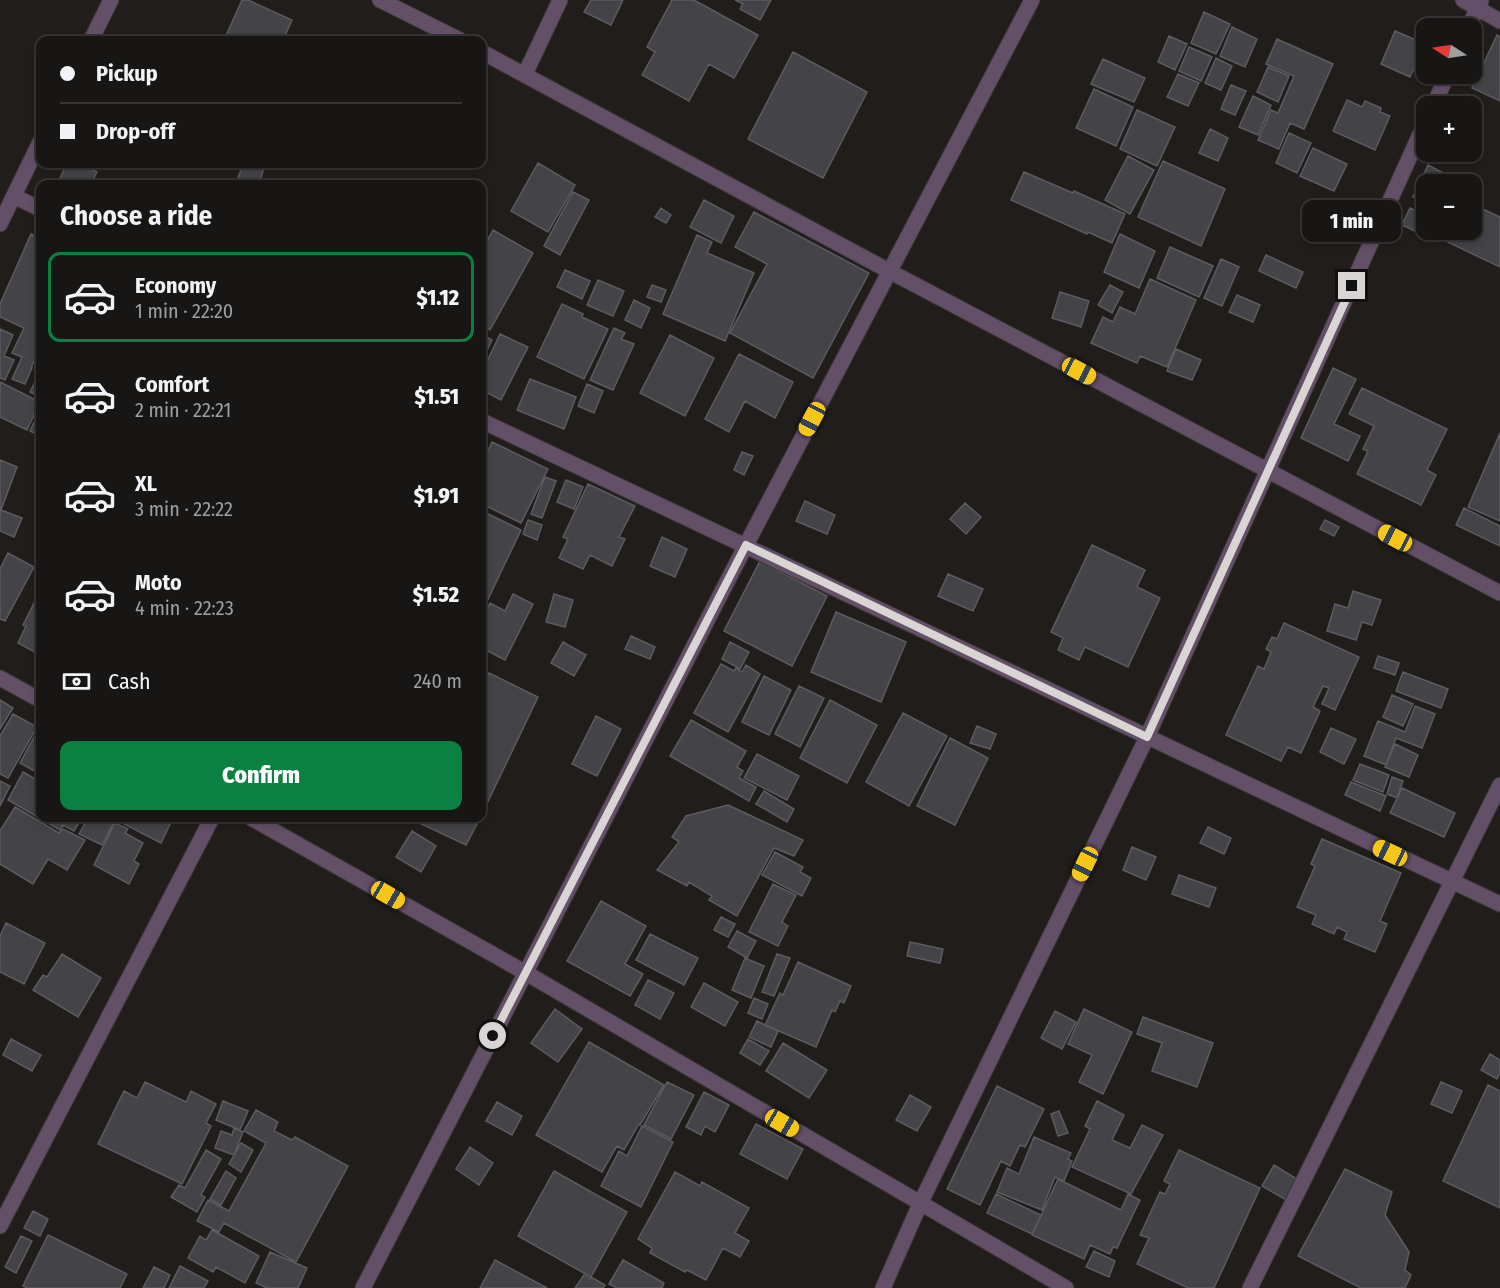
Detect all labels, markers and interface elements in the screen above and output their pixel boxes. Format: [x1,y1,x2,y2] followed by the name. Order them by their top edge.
[1416,18,1482,84] north arrow
[1416,18,1482,240] map controls
[96,60,158,87] text: Pickup
[1416,96,1482,162] button: +
[96,118,175,145] text: Drop-off
[1416,174,1482,240] button: −
[1302,199,1402,241] callout: 1 min
[60,200,212,232] text: Choose a ride
[1330,209,1373,233] text: 1 min
[63,270,117,324] icon: car
[135,272,216,299] text: Economy
[1338,272,1365,299] route end
[416,284,459,311] text: $1.12
[135,299,233,323] text: 1 min · 22:20
[1059,355,1099,387] car
[63,369,117,423] icon: car
[135,371,209,398] text: Comfort
[415,383,459,410] text: $1.51
[135,398,231,422] text: 2 min · 22:21
[796,399,828,439] car
[63,468,117,522] icon: car
[135,470,157,497] text: XL
[414,482,459,509] text: $1.91
[135,497,233,521] text: 3 min · 22:22
[1375,522,1415,554] car
[63,567,117,621] icon: car
[135,569,182,596] text: Moto
[413,581,459,608] text: $1.52
[135,596,234,620] text: 4 min · 22:23
[60,665,93,698] icon: cash
[108,668,151,695] text: Cash
[413,669,462,693] text: 240 m
[60,741,462,810] button: Confirm
[1370,837,1410,869] car
[1069,844,1101,884] car
[368,878,408,912] car
[479,1022,506,1049] route start
[762,1106,802,1140] car

